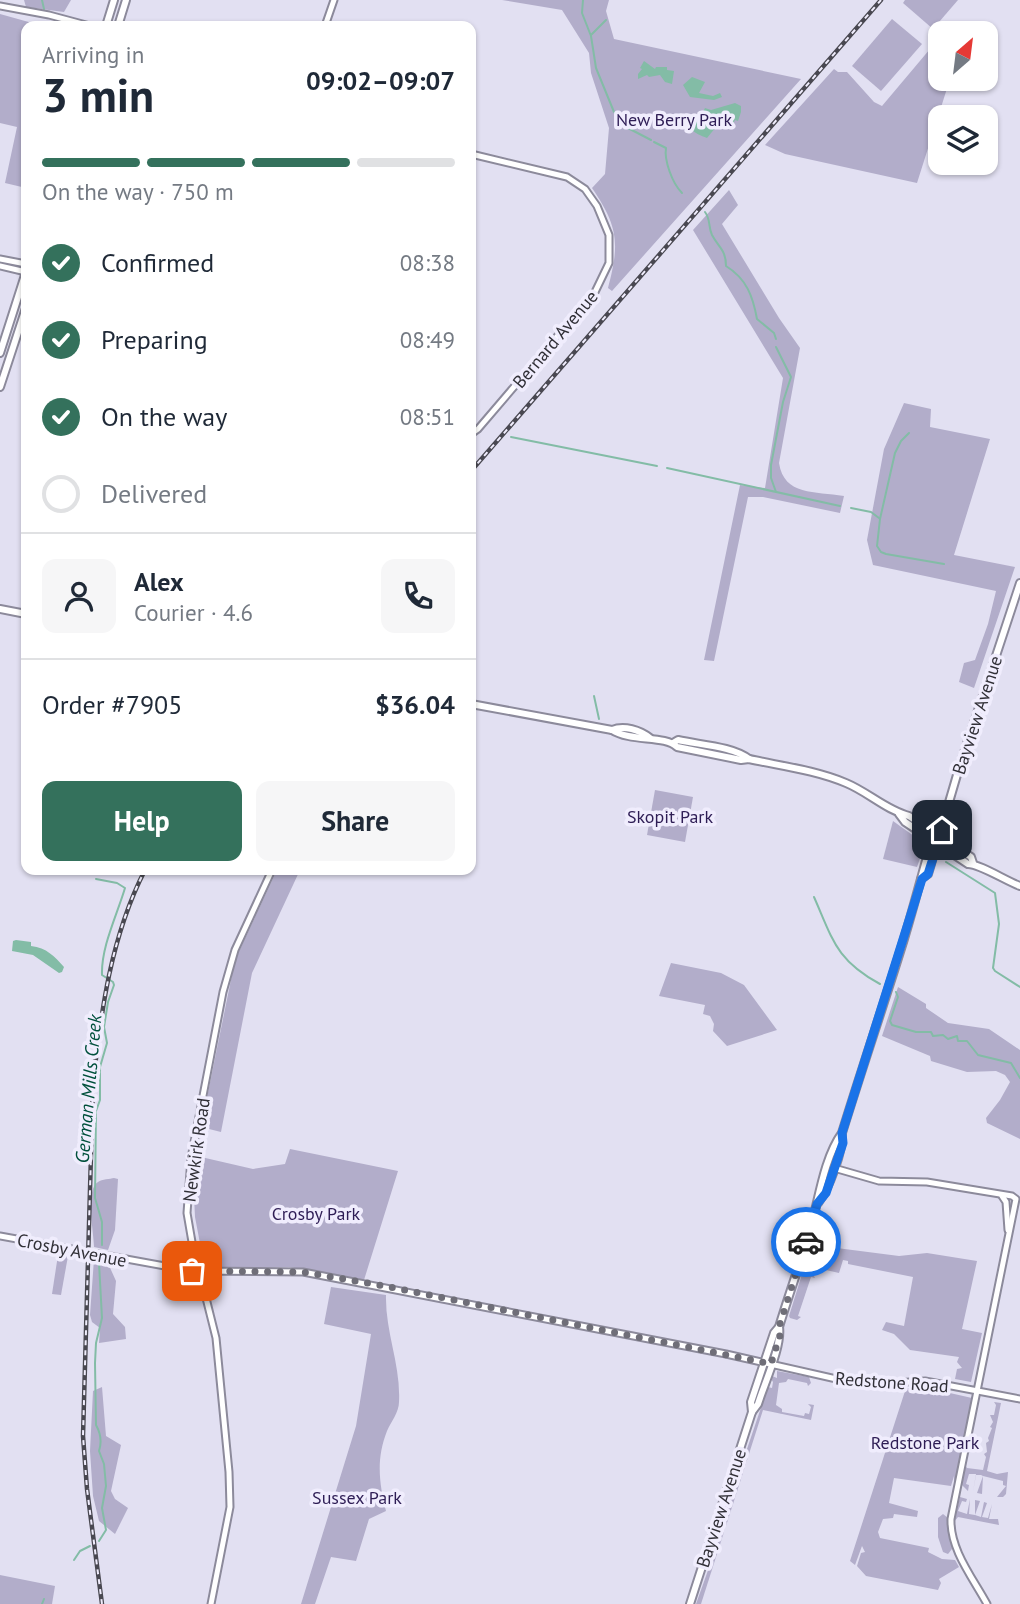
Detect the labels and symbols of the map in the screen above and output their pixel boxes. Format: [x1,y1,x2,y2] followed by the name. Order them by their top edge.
[928,21,998,91] north arrow
[616,108,732,131] park label: New Berry Park
[507,285,603,393] street label: Bernard Avenue
[947,653,1007,777] street label: Bayview Avenue
[912,800,972,860] pin
[627,805,713,828] park label: Skopit Park
[70,1012,107,1164] water label: German Mills Creek
[177,1096,215,1204] street label: Newkirk Road
[272,1202,361,1225] park label: Crosby Park
[771,1207,841,1277] courier
[15,1228,129,1272] street label: Crosby Avenue
[162,1241,222,1301] pin
[834,1367,950,1397] street label: Redstone Road
[871,1431,980,1454] park label: Redstone Park
[691,1446,751,1570] street label: Bayview Avenue
[312,1486,402,1509] park label: Sussex Park

